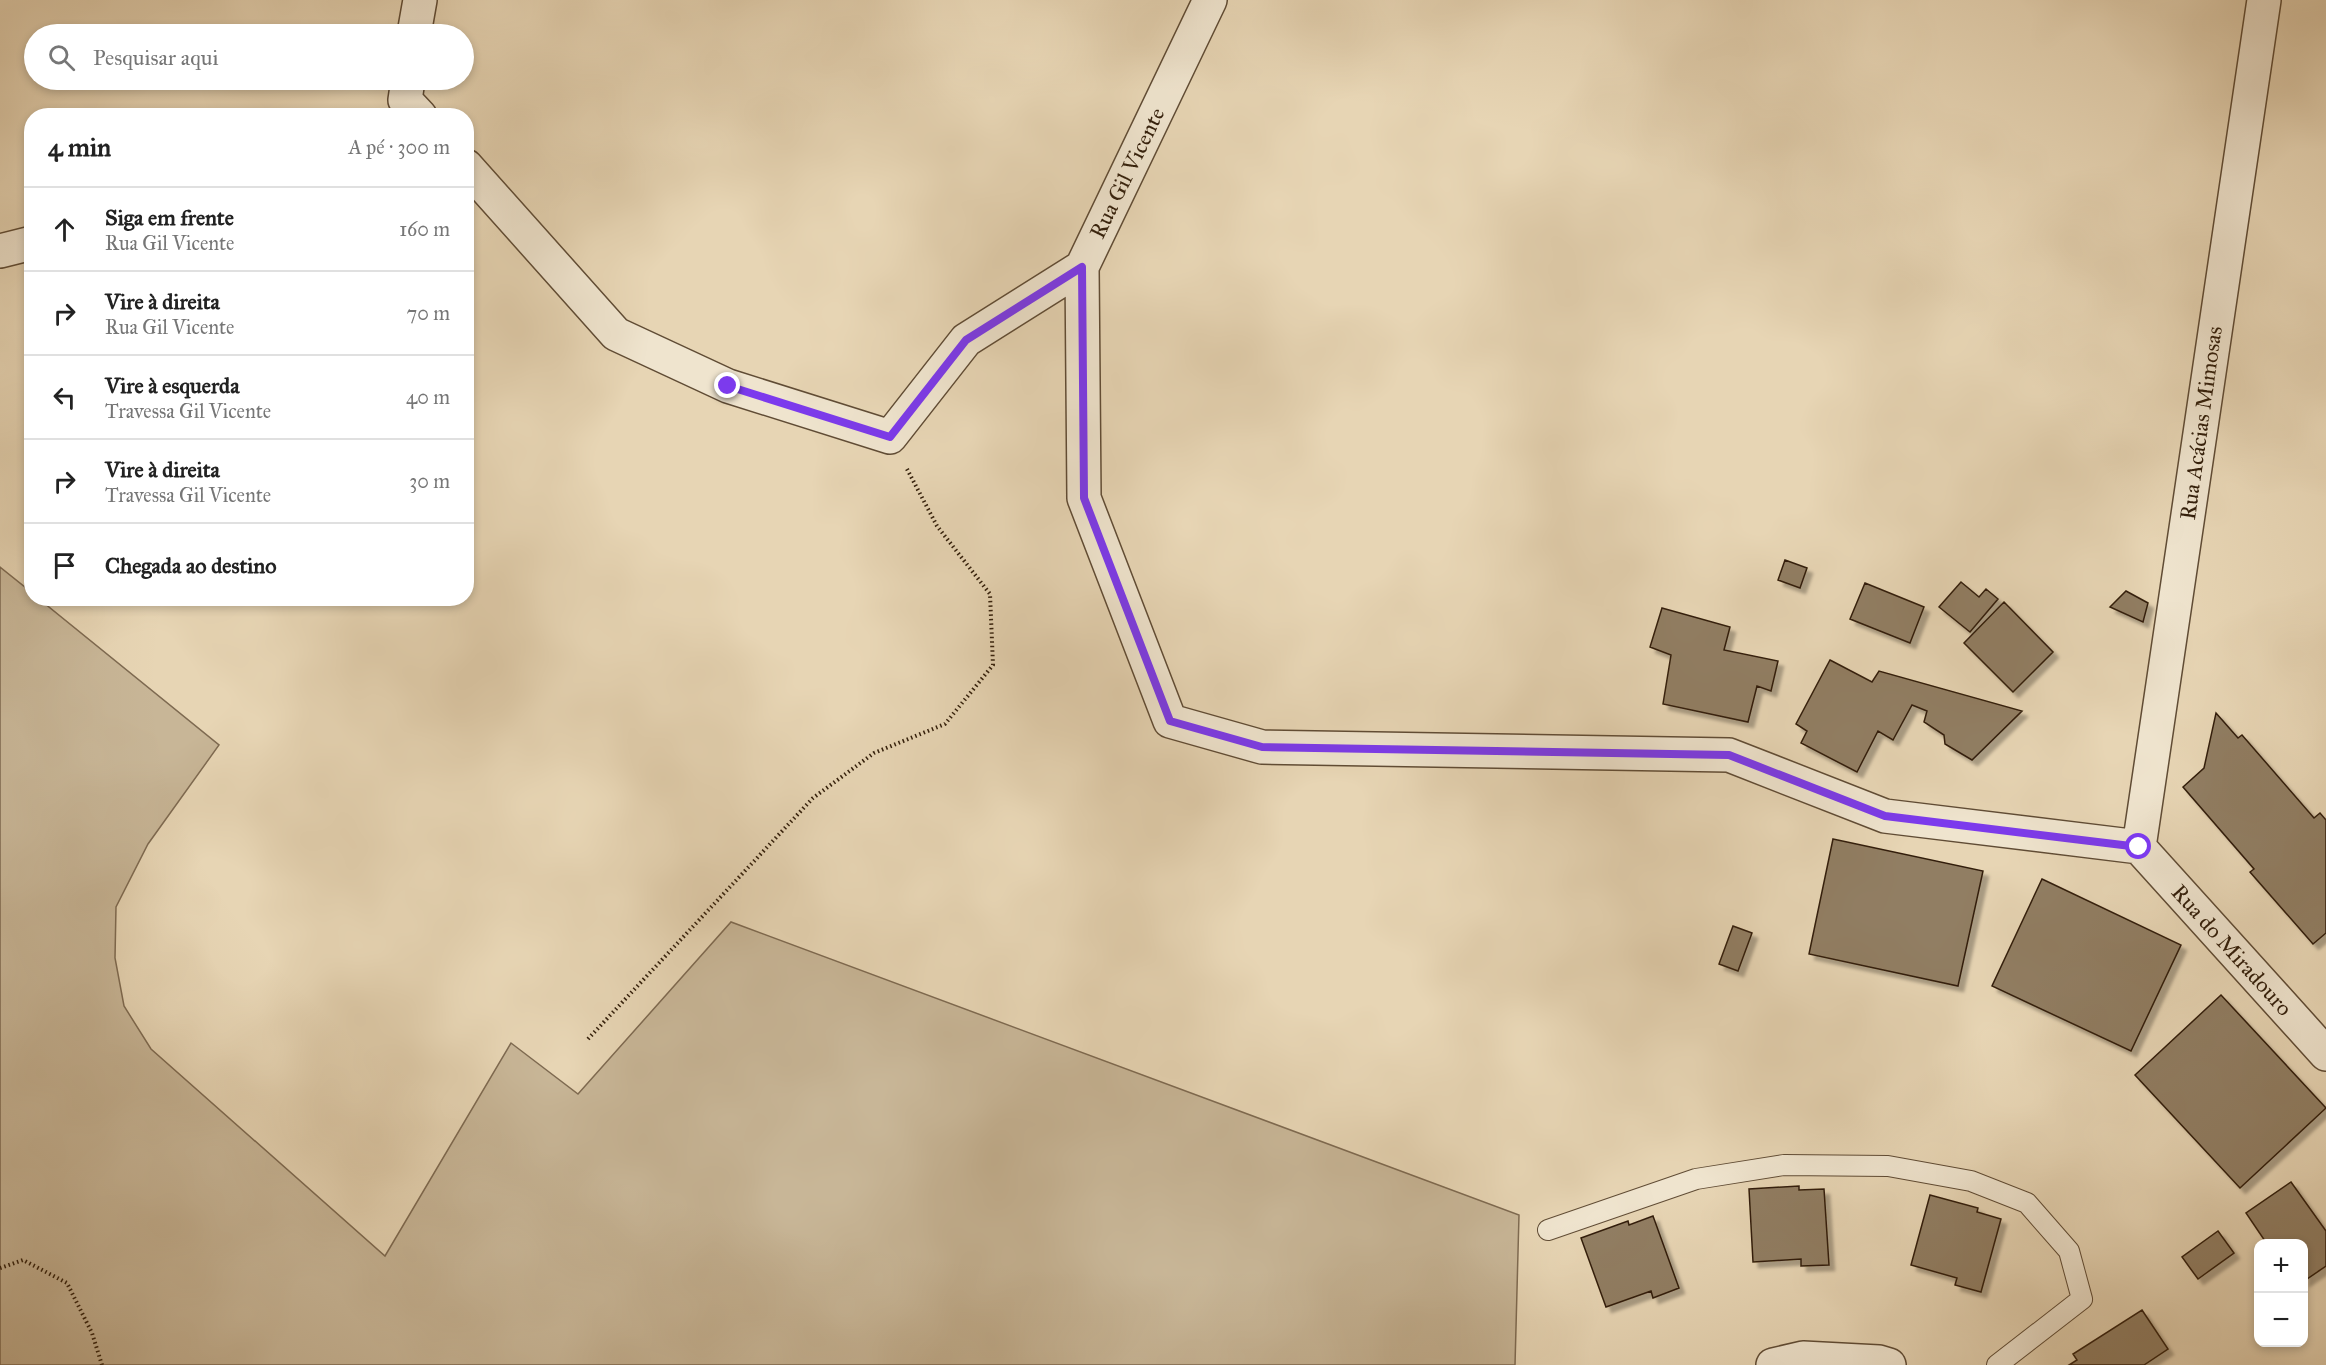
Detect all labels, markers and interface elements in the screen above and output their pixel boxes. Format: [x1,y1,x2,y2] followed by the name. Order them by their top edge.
[24,24,474,90] search box
[45,41,78,74] icon: search
[93,44,218,71] text: Pesquisar aqui
[1084,103,1170,243] street label: Rua Gil Vicente
[48,131,111,163] text: 4 min
[349,135,450,159] text: A pé · 300 m
[105,204,234,231] text: Siga em frente
[48,213,81,246] icon: ahead
[399,217,450,241] text: 160 m
[105,231,234,255] text: Rua Gil Vicente
[105,288,220,315] text: Vire à direita
[48,297,81,330] icon: right
[407,301,450,325] text: 70 m
[105,315,234,339] text: Rua Gil Vicente
[2174,324,2228,522] street label: Rua Acácias Mimosas
[105,372,239,399] text: Vire à esquerda
[714,372,740,398] route end
[48,381,81,414] icon: left
[406,385,450,409] text: 40 m
[105,399,271,423] text: Travessa Gil Vicente
[105,456,220,483] text: Vire à direita
[48,465,81,498] icon: right
[409,469,450,493] text: 30 m
[105,483,271,507] text: Travessa Gil Vicente
[48,549,81,582] icon: arrive
[105,552,276,579] text: Chegada ao destino
[2125,833,2151,859] route start
[2166,879,2298,1021] street label: Rua do Miradouro
[2254,1239,2308,1347] map controls
[2254,1239,2308,1293] button: +
[2254,1293,2308,1347] button: −

